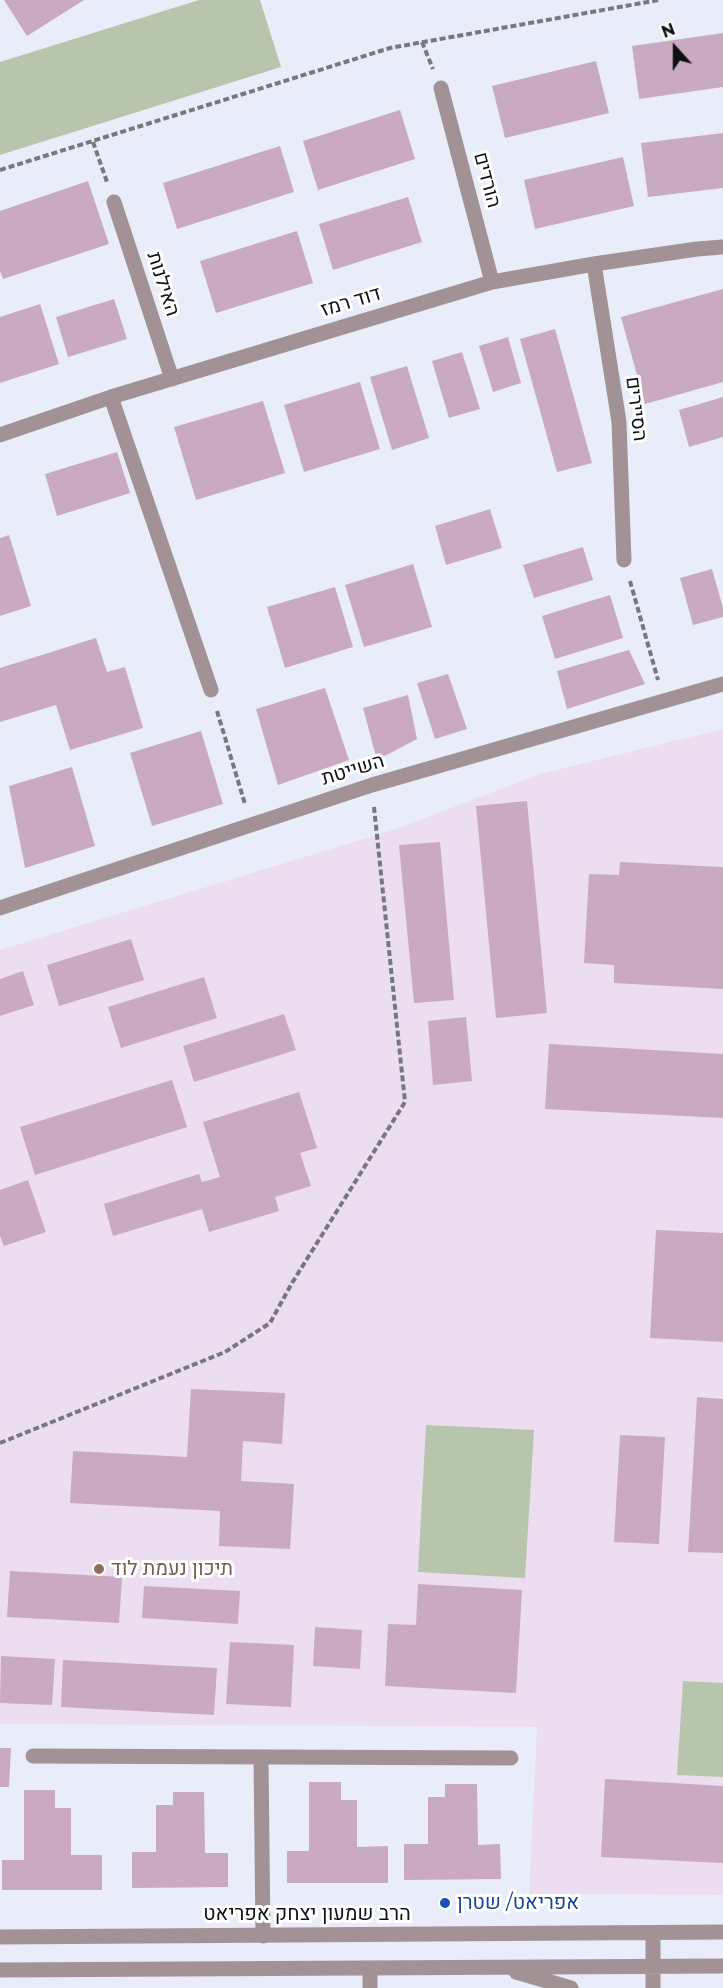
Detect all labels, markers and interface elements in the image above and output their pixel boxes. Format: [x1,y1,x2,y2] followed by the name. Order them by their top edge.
[645,18,705,78] north arrow
[659,20,678,42] text: N
[468,150,506,210] street label: הורדים
[141,249,185,319] street label: האילנות
[318,282,384,322] street label: דוד רמז
[620,375,652,443] street label: הסיירים
[319,749,387,791] street label: השייטת
[111,1557,233,1581] place label: תיכון נעמת לוד
[92,1562,106,1576] marker: תיכון נעמת לוד
[457,1891,579,1915] place label: אפריאט/ שטרן
[438,1896,452,1910] marker: אפריאט/ שטרן
[203,1902,411,1926] street label: הרב שמעון יצחק אפריאט

